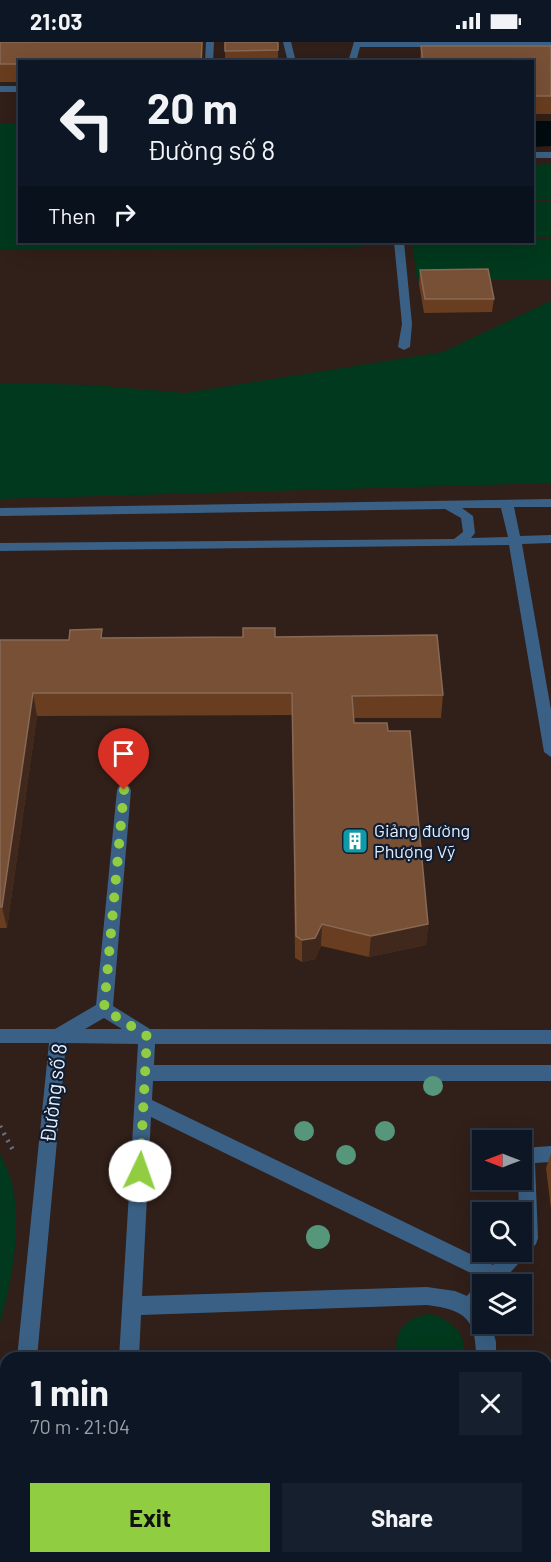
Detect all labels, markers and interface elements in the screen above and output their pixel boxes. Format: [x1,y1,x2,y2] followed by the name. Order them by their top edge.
[30,8,82,34] text: 21:03
[147,82,238,132] text: 20 m
[48,84,126,162] icon: left
[147,133,275,165] text: Đường số 8
[108,198,141,231] icon: right
[48,202,96,228] text: Then
[98,728,149,790] pin
[107,737,140,770] icon: arrive
[374,819,470,862] place label: Giảng đường Phượng Vỹ
[340,826,370,856] building icon: Giảng đường Phượng Vỹ
[34,1042,71,1144] street label: Đường số 8
[472,1130,532,1190] north arrow
[472,1130,532,1334] map controls
[108,1139,172,1203] position arrow
[472,1202,532,1262] button: search
[472,1274,532,1334] button: layers
[30,1370,109,1413] text: 1 min
[459,1372,522,1435] button: close
[30,1414,130,1438] text: 70 m · 21:04
[30,1483,270,1552] button: Exit
[282,1483,522,1552] button: Share

